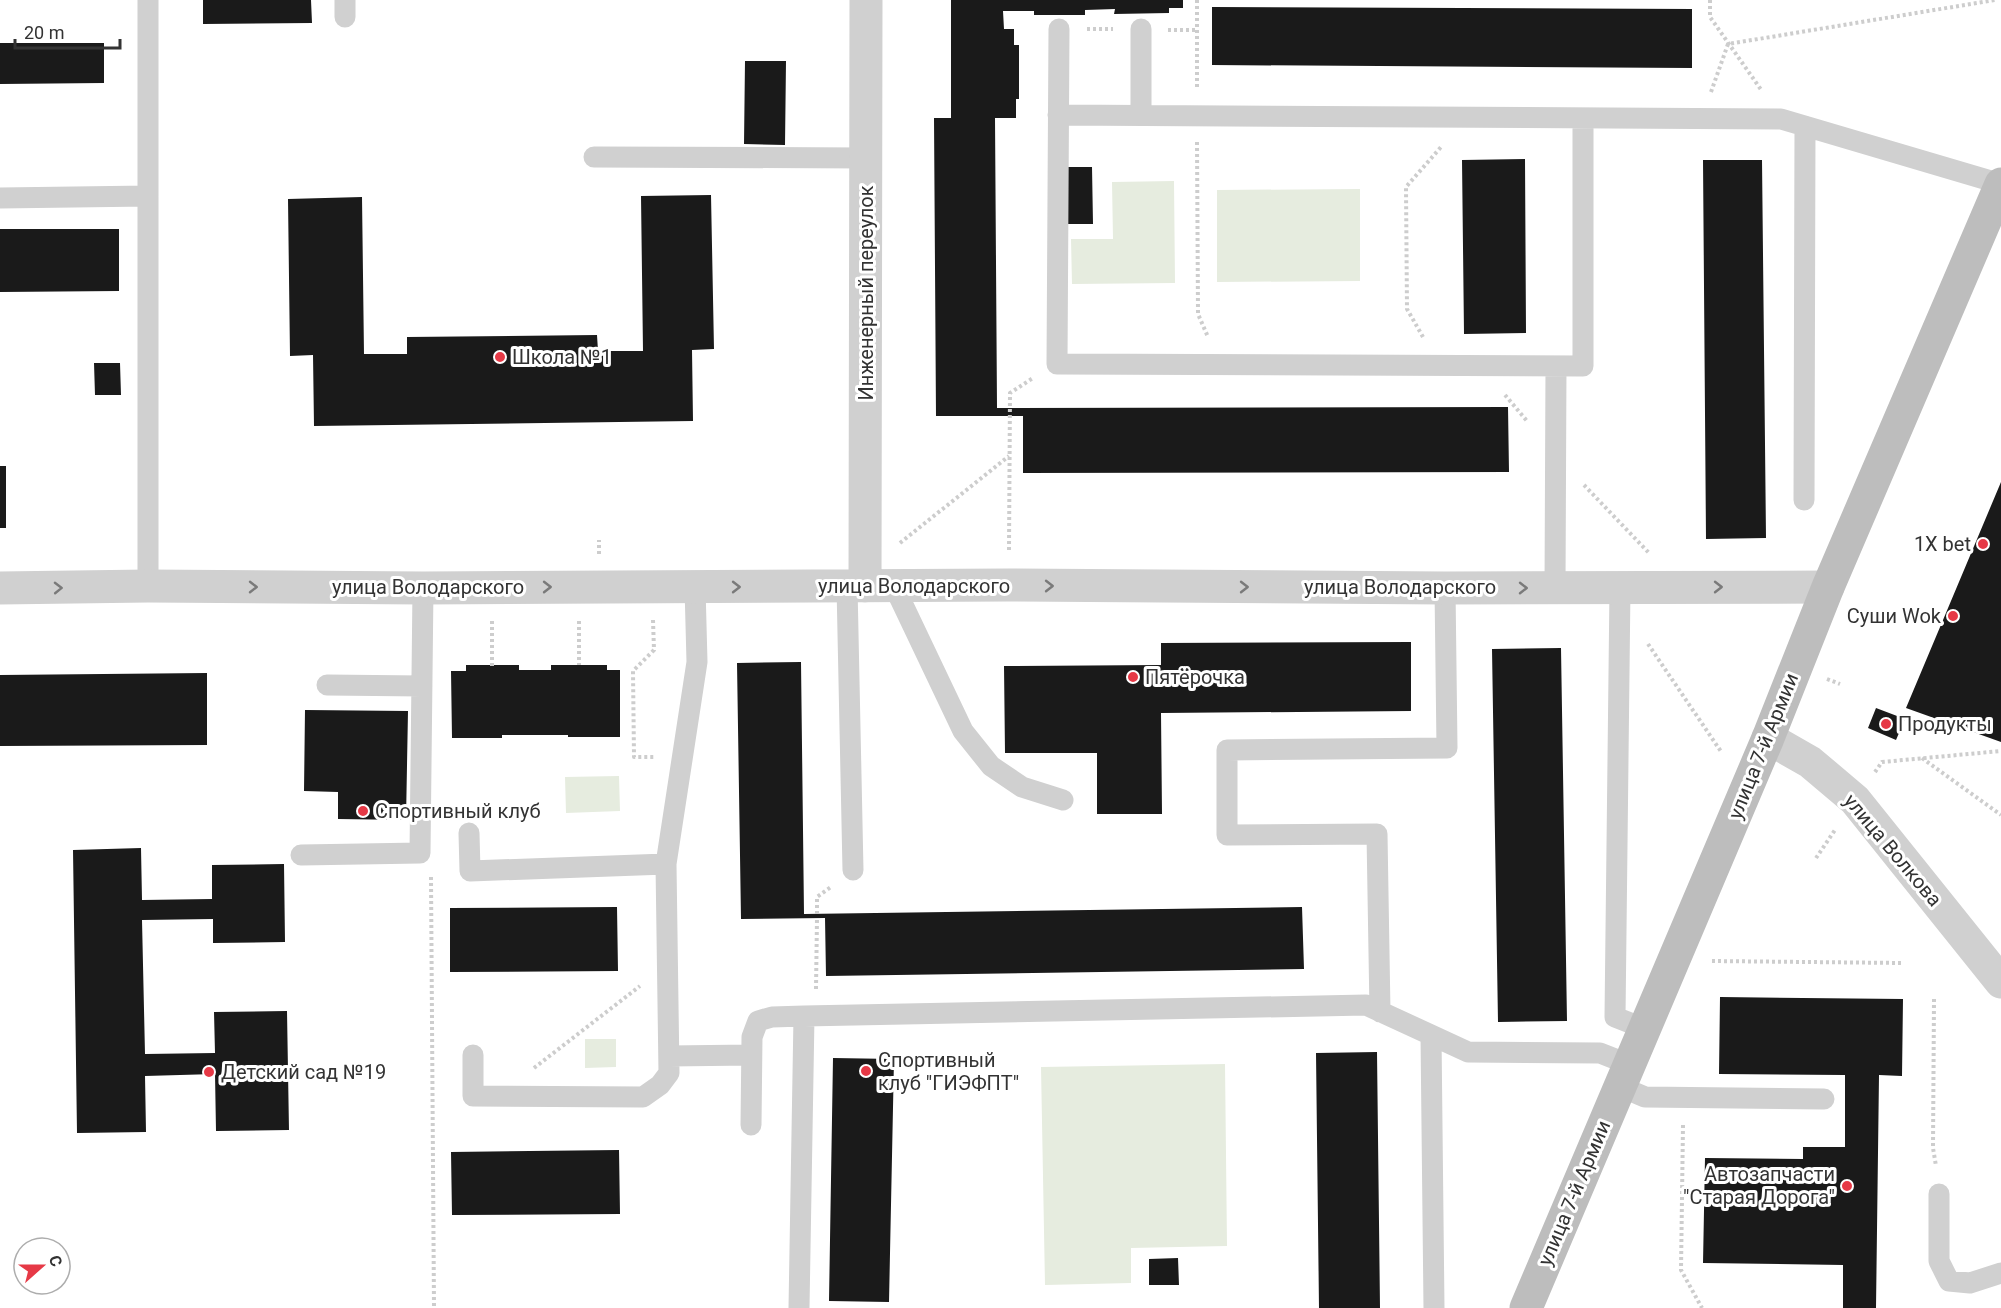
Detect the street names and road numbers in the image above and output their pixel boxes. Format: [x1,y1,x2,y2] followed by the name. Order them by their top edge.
[854,185,878,401] street label: Инженерный переулок
[818,574,1010,598] street label: улица Володарского
[332,575,524,599] street label: улица Володарского
[1304,575,1496,599] street label: улица Володарского
[1723,669,1803,823] street label: улица 7-й Армии
[1839,789,1947,911] street label: улица Волкова
[1533,1117,1615,1269] street label: улица 7-й Армии

